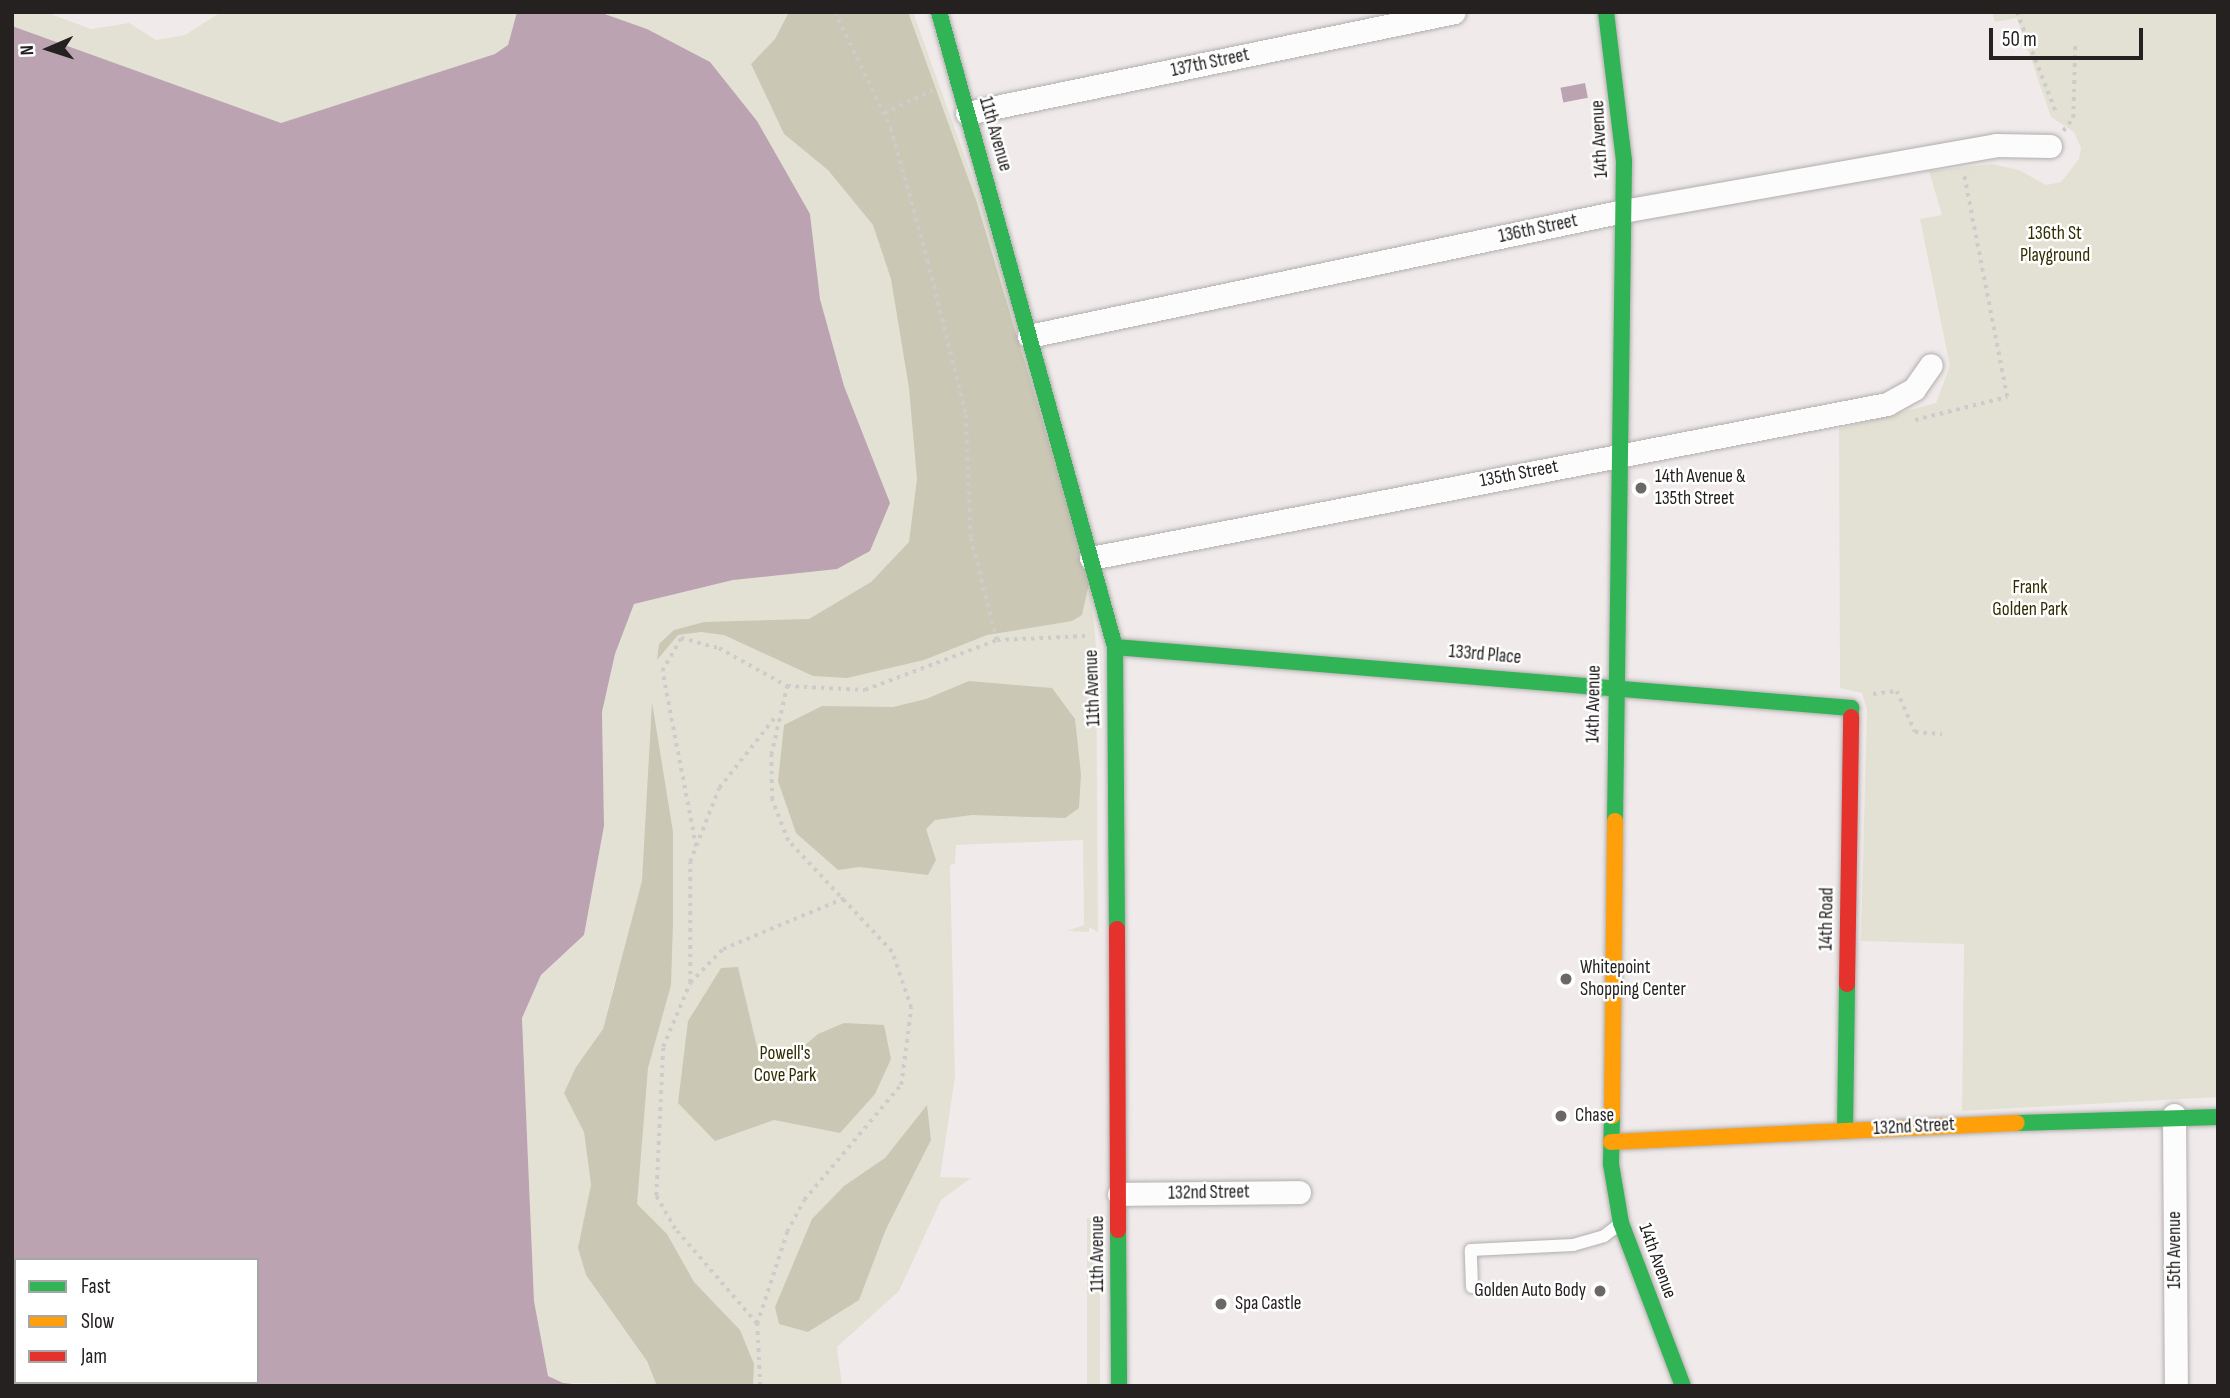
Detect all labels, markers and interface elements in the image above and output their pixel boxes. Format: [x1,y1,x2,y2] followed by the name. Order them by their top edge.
[14,14,84,84] north arrow
[1992,14,2146,58] scale bar
[2002,27,2037,52] text: 50 m
[16,44,39,56] text: N
[1169,44,1251,82] street label: 137th Street
[973,94,1017,174] street label: 11th Avenue
[1587,99,1613,179] street label: 14th Avenue
[1497,210,1579,248] street label: 136th Street
[2020,223,2090,267] park label: 136th St Playground
[1478,455,1560,493] street label: 135th Street
[1655,466,1746,510] place label: 14th Avenue & 135th Street
[1633,480,1649,496] marker: 14th Avenue & 135th Street
[1992,577,2068,621] park label: Frank Golden Park
[1448,640,1522,670] street label: 133rd Place
[1080,649,1106,727] street label: 11th Avenue
[1582,665,1606,743] street label: 14th Avenue
[1815,887,1839,951] street label: 14th Road
[1580,957,1686,1001] place label: Whitepoint Shopping Center
[1558,971,1574,987] marker: Whitepoint Shopping Center
[754,1043,816,1087] park label: Powell's Cove Park
[1575,1105,1614,1127] place label: Chase
[1553,1108,1569,1124] marker: Chase
[1873,1113,1955,1141] street label: 132nd Street
[1168,1181,1250,1205] street label: 132nd Street
[2164,1211,2186,1289] street label: 15th Avenue
[1087,1216,1109,1292] street label: 11th Avenue
[1633,1220,1681,1302] street label: 14th Avenue
[14,1258,259,1384] legend
[81,1274,111,1299] text: Fast
[1474,1280,1586,1302] place label: Golden Auto Body
[1592,1283,1608,1299] marker: Golden Auto Body
[1235,1293,1301,1315] place label: Spa Castle
[1213,1296,1229,1312] marker: Spa Castle
[81,1309,114,1334] text: Slow
[81,1344,107,1369] text: Jam

